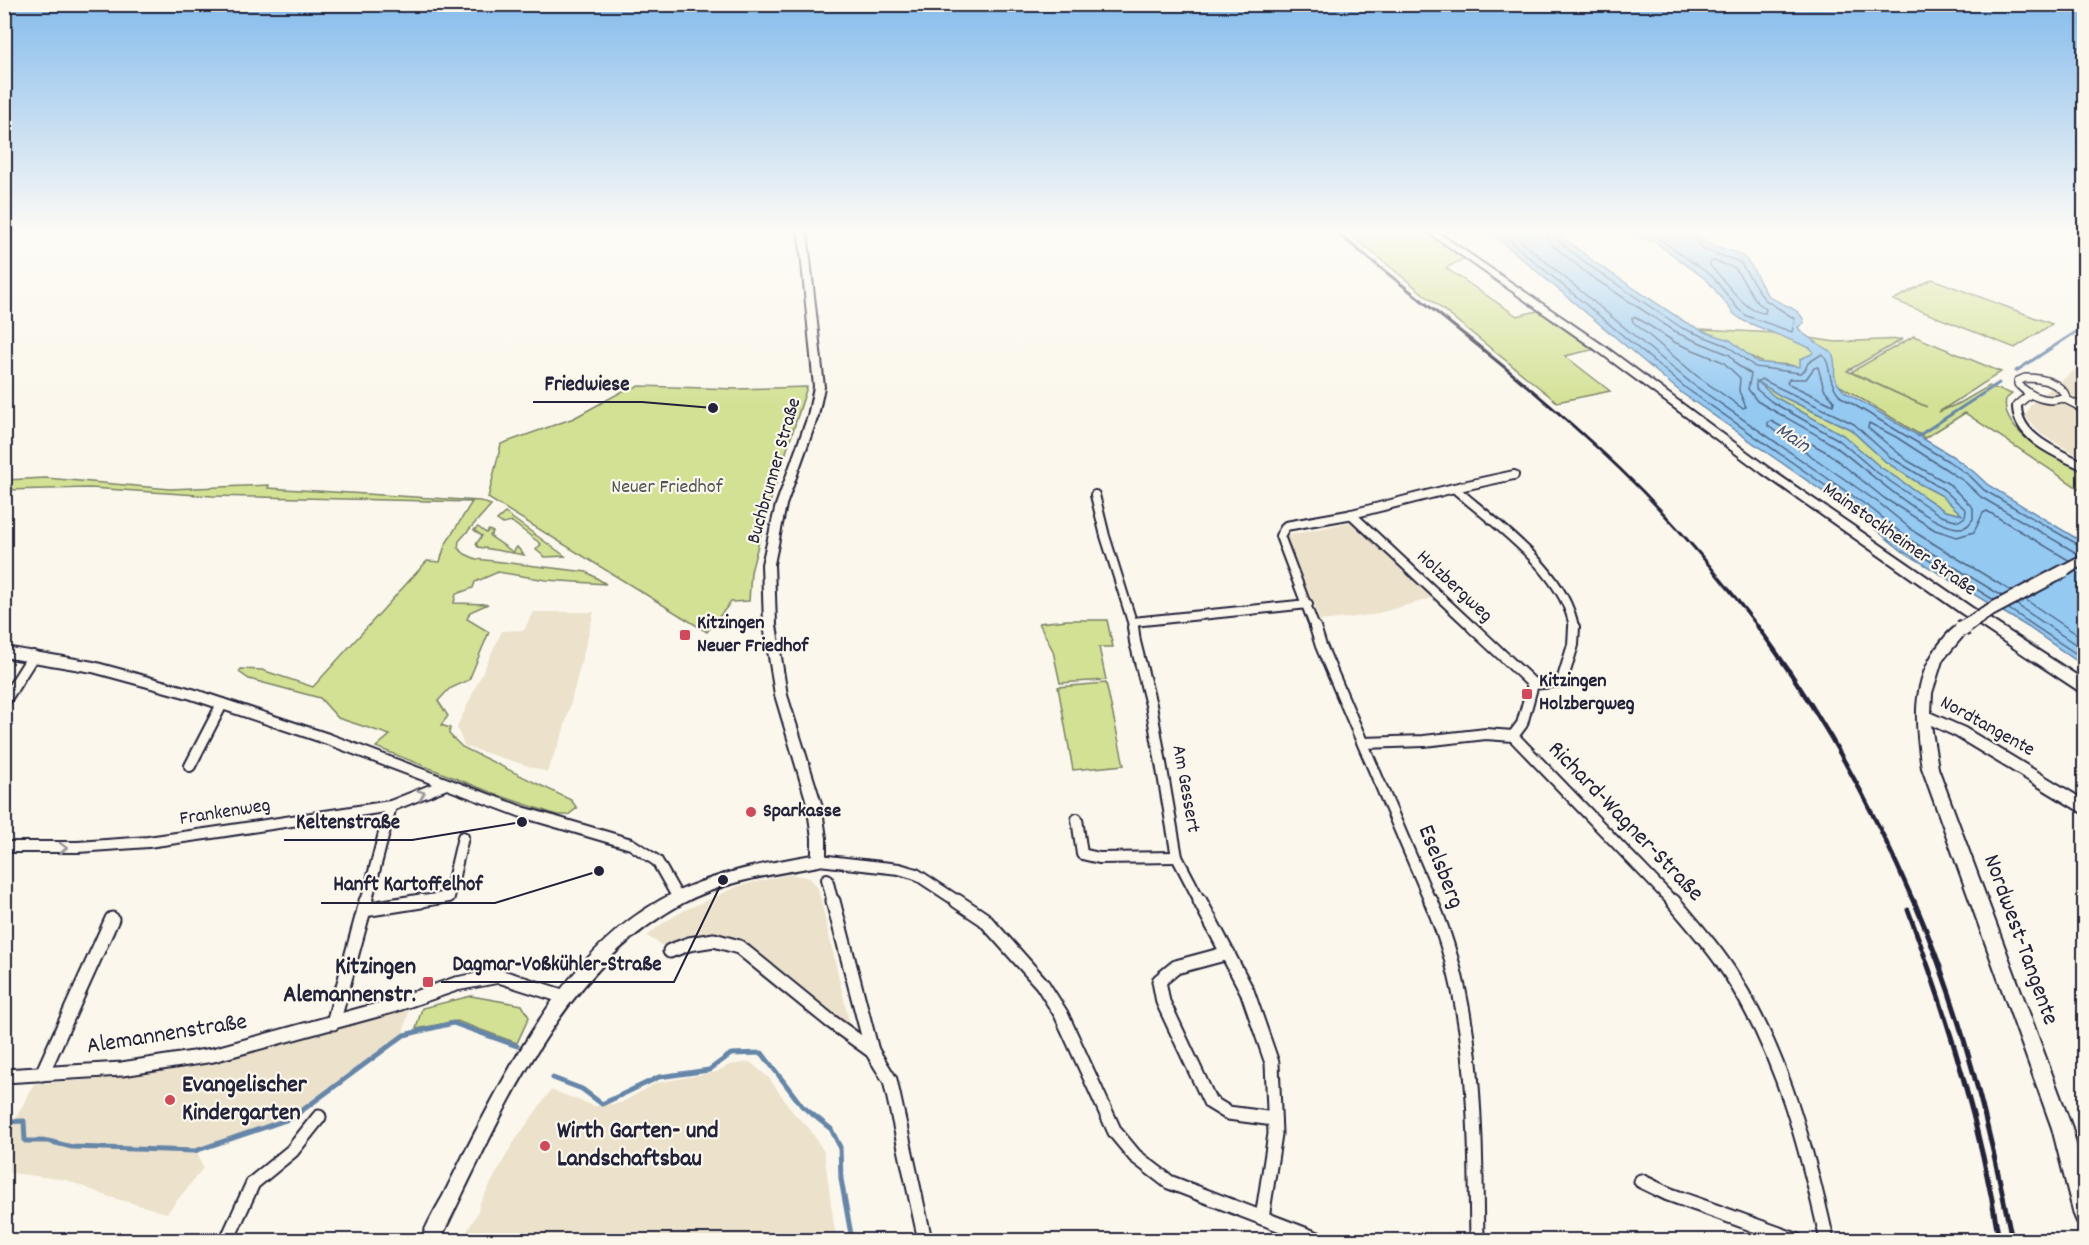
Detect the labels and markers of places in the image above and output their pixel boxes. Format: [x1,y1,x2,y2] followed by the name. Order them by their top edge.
[533,363,642,402] callout: Friedwiese
[697,610,809,661] place label: Kitzingen Neuer Friedhof
[678,628,692,642] marker: Kitzingen Neuer Friedhof
[1539,668,1635,719] place label: Kitzingen Holzbergweg
[1520,687,1534,701] marker: Kitzingen Holzbergweg
[763,798,841,826] place label: Sparkasse
[284,801,412,840] callout: Keltenstraße
[744,805,758,819] marker: Sparkasse
[321,864,495,903] callout: Hanft Kartoffelhof
[441,943,674,982] callout: Dagmar-Voßkühler-Straße
[283,951,416,1013] place label: Kitzingen Alemannenstr.
[421,975,435,989] marker: Kitzingen Alemannenstr.
[182,1069,308,1131] place label: Evangelischer Kindergarten
[163,1093,177,1107] marker: Evangelischer Kindergarten
[557,1115,719,1177] place label: Wirth Garten- und Landschaftsbau
[538,1139,552,1153] marker: Wirth Garten- und Landschaftsbau

